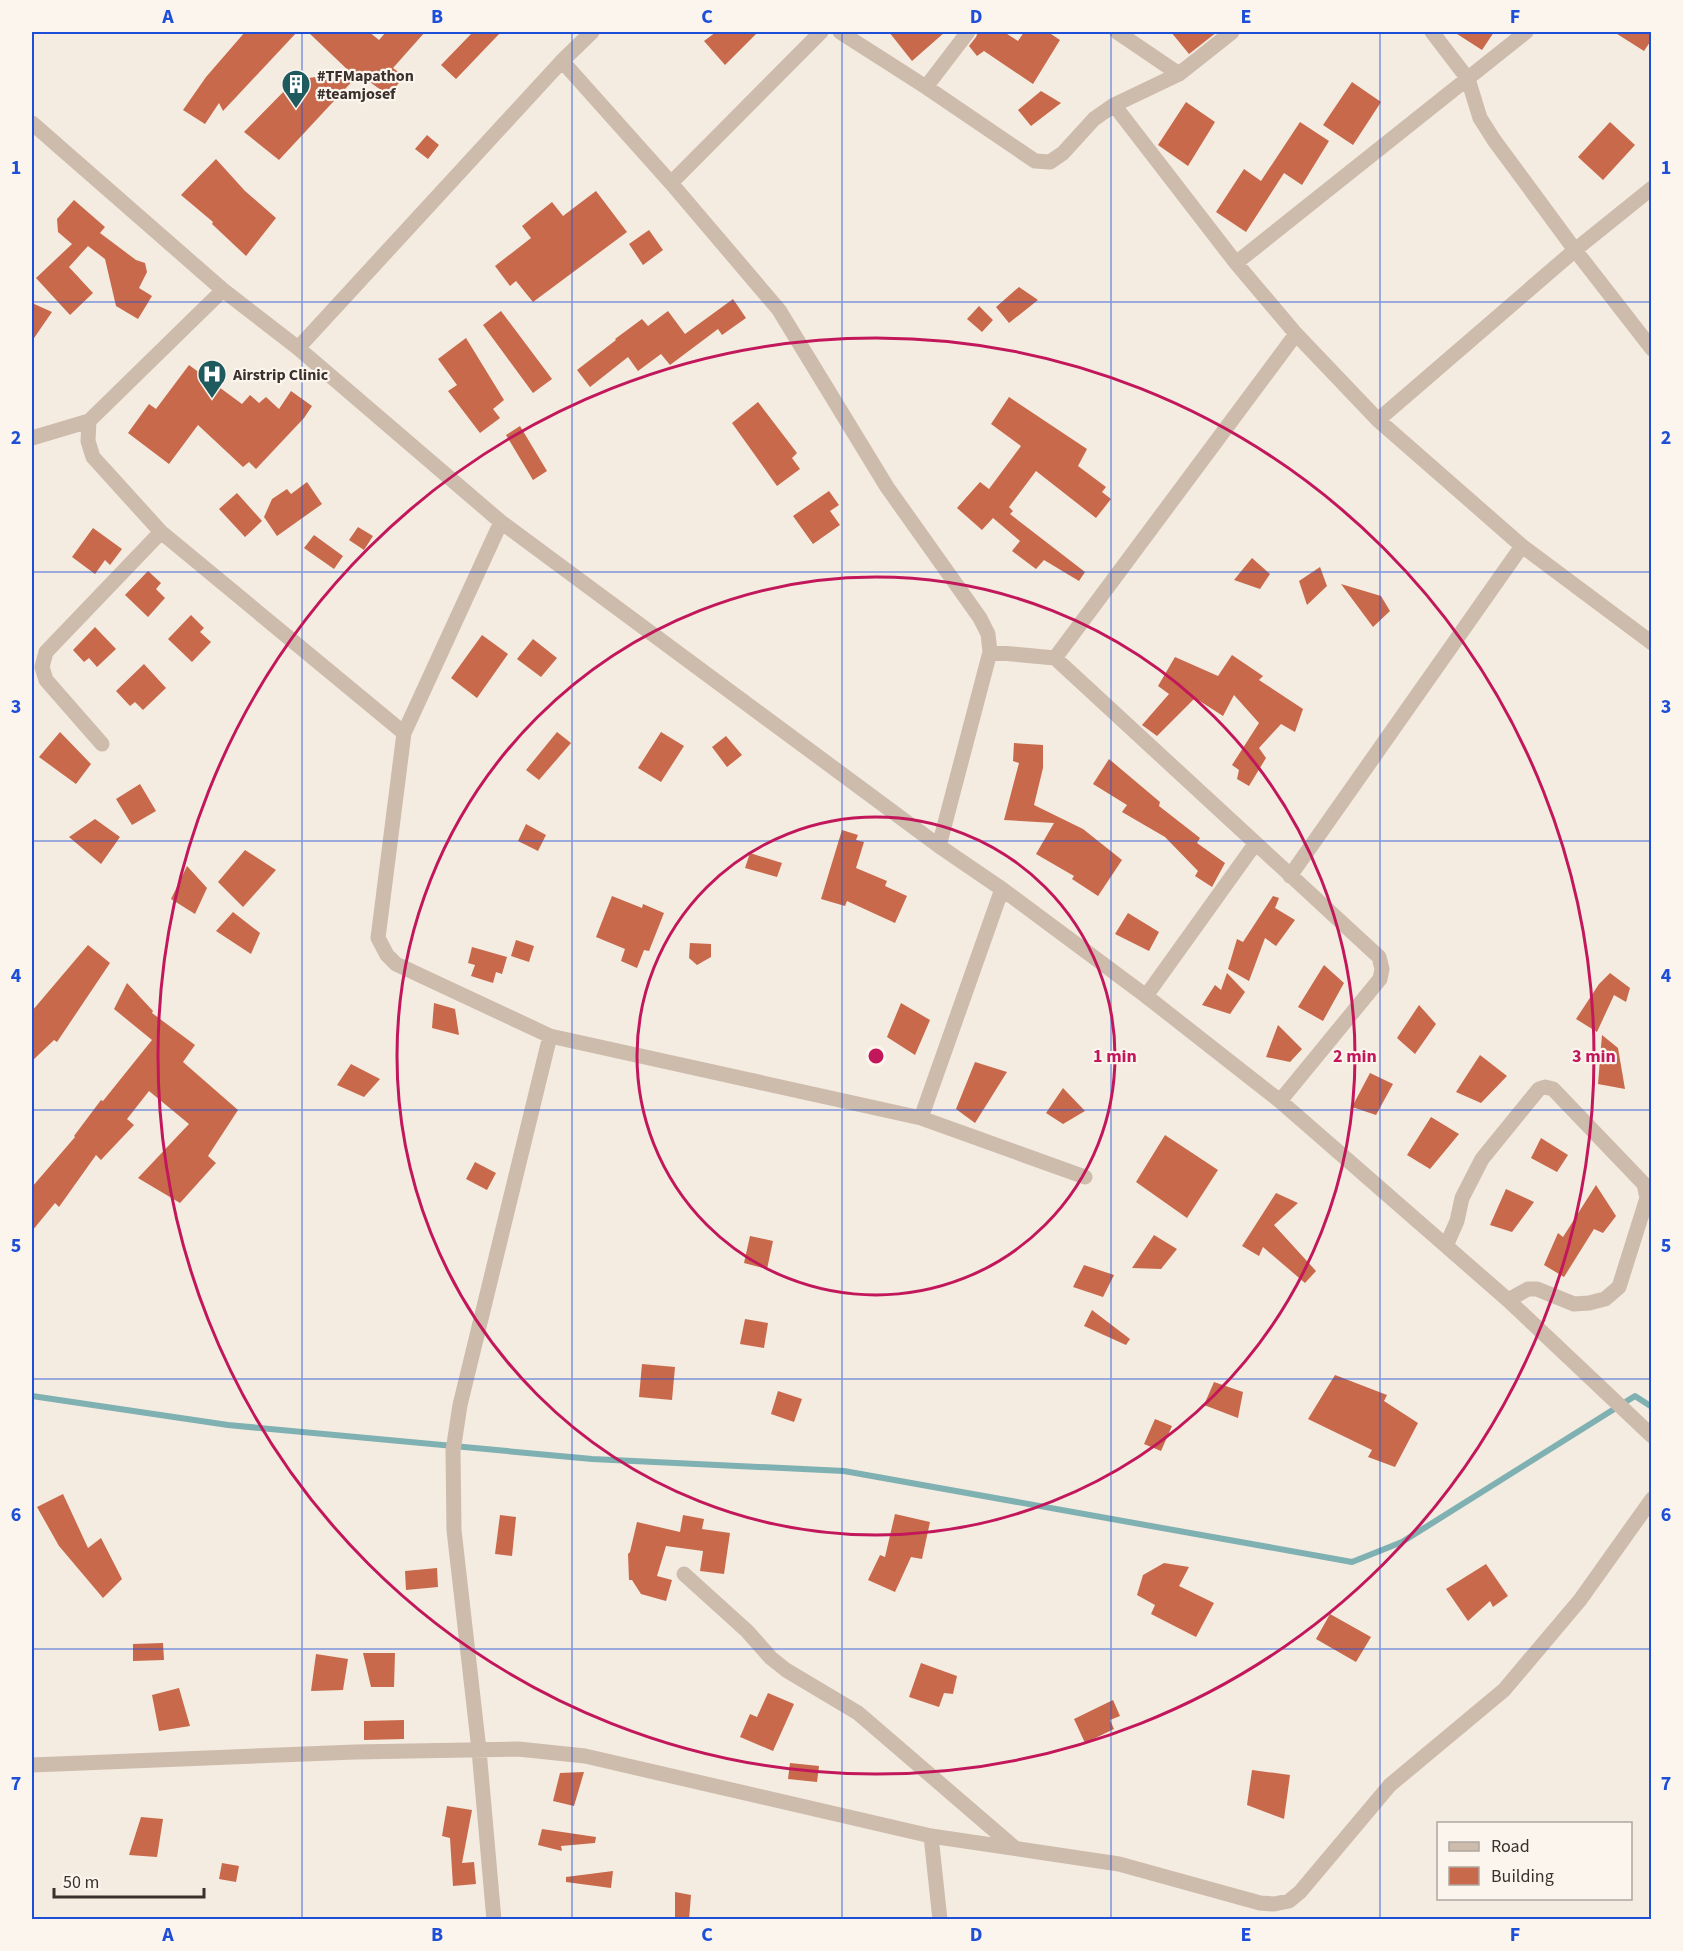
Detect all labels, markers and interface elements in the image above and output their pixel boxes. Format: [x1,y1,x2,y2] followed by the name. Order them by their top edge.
[161,3,174,31] text: A
[431,3,443,31] text: B
[701,3,713,31] text: C
[970,3,982,31] text: D
[1241,3,1251,31] text: E
[1510,3,1520,31] text: F
[317,65,414,105] place label: #TFMapathon #teamjosef
[280,68,312,110] building icon: #TFMapathon #teamjosef
[11,154,21,182] text: 1
[1661,154,1671,182] text: 1
[196,358,228,400] hospital icon: Airstrip Clinic
[232,364,329,386] place label: Airstrip Clinic
[11,424,21,452] text: 2
[1661,424,1671,452] text: 2
[11,693,21,721] text: 3
[1661,693,1671,721] text: 3
[11,962,22,990] text: 4
[1661,962,1672,990] text: 4
[1093,1044,1137,1069] text: 1 min
[1333,1044,1377,1069] text: 2 min
[1572,1044,1616,1069] text: 3 min
[866,1046,886,1066] centre of rings
[11,1232,21,1260] text: 5
[1661,1232,1671,1260] text: 5
[11,1501,21,1529] text: 6
[1661,1501,1671,1529] text: 6
[11,1770,21,1798] text: 7
[1661,1770,1671,1798] text: 7
[1437,1822,1632,1900] legend
[1491,1834,1530,1859] text: Road
[54,1861,204,1899] scale bar
[1491,1864,1554,1889] text: Building
[63,1870,99,1895] text: 50 m
[161,1921,174,1949] text: A
[431,1921,443,1949] text: B
[701,1921,713,1949] text: C
[970,1921,982,1949] text: D
[1241,1921,1251,1949] text: E
[1510,1921,1520,1949] text: F

